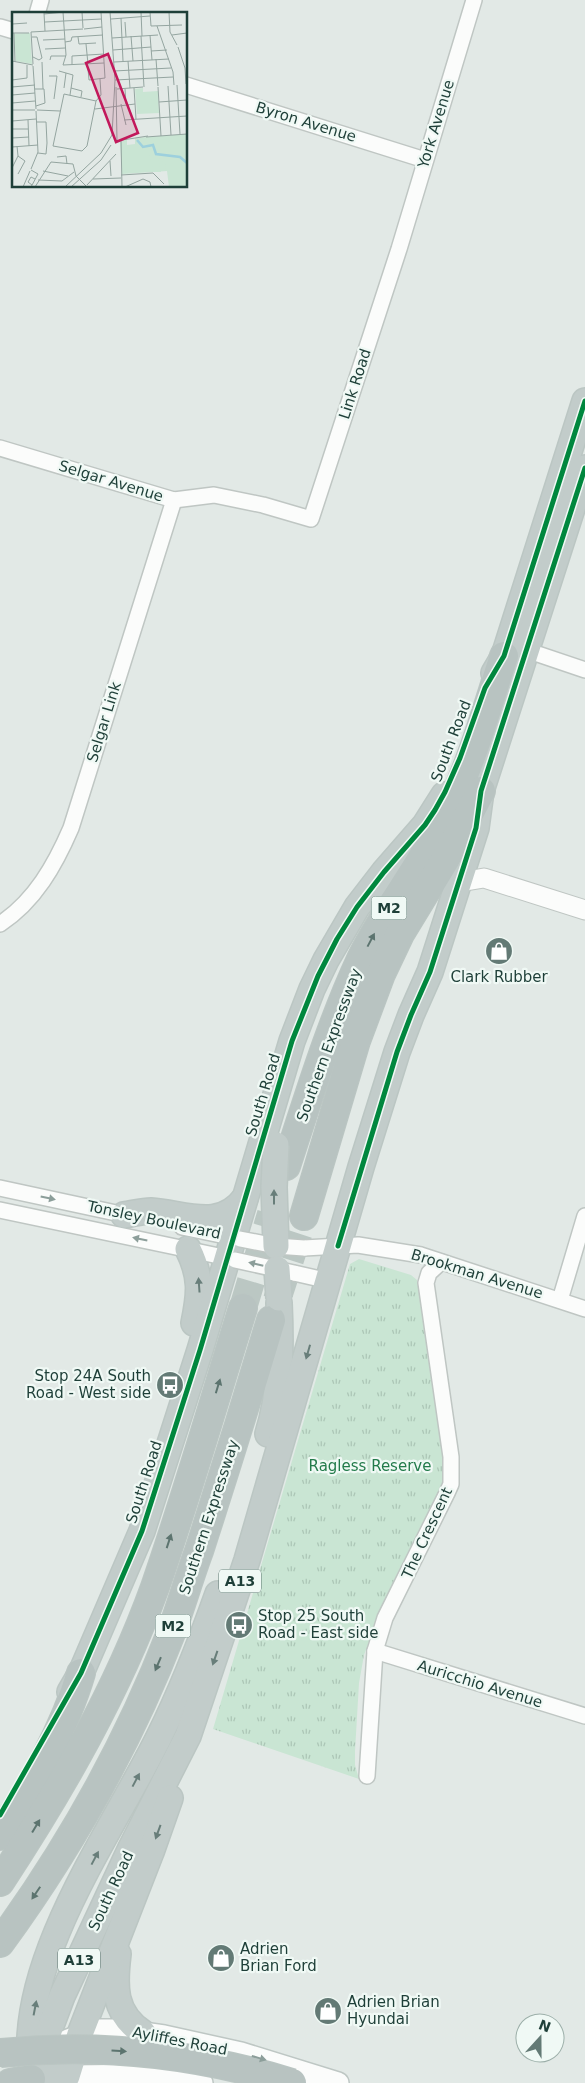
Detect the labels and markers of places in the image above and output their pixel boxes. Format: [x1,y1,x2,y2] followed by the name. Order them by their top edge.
[484,936,514,966] shop icon: Clark Rubber
[450,968,548,986] place label: Clark Rubber
[26,1367,151,1402] place label: Stop 24A South Road - West side
[155,1370,185,1400] bus stop icon: Stop 24A South Road - West side
[258,1607,378,1642] place label: Stop 25 South Road - East side
[224,1610,254,1640] bus stop icon: Stop 25 South Road - East side
[240,1940,317,1975] place label: Adrien Brian Ford
[206,1943,236,1973] shop icon: Adrien Brian Ford
[347,1993,440,2028] place label: Adrien Brian Hyundai
[313,1996,343,2026] shop icon: Adrien Brian Hyundai

